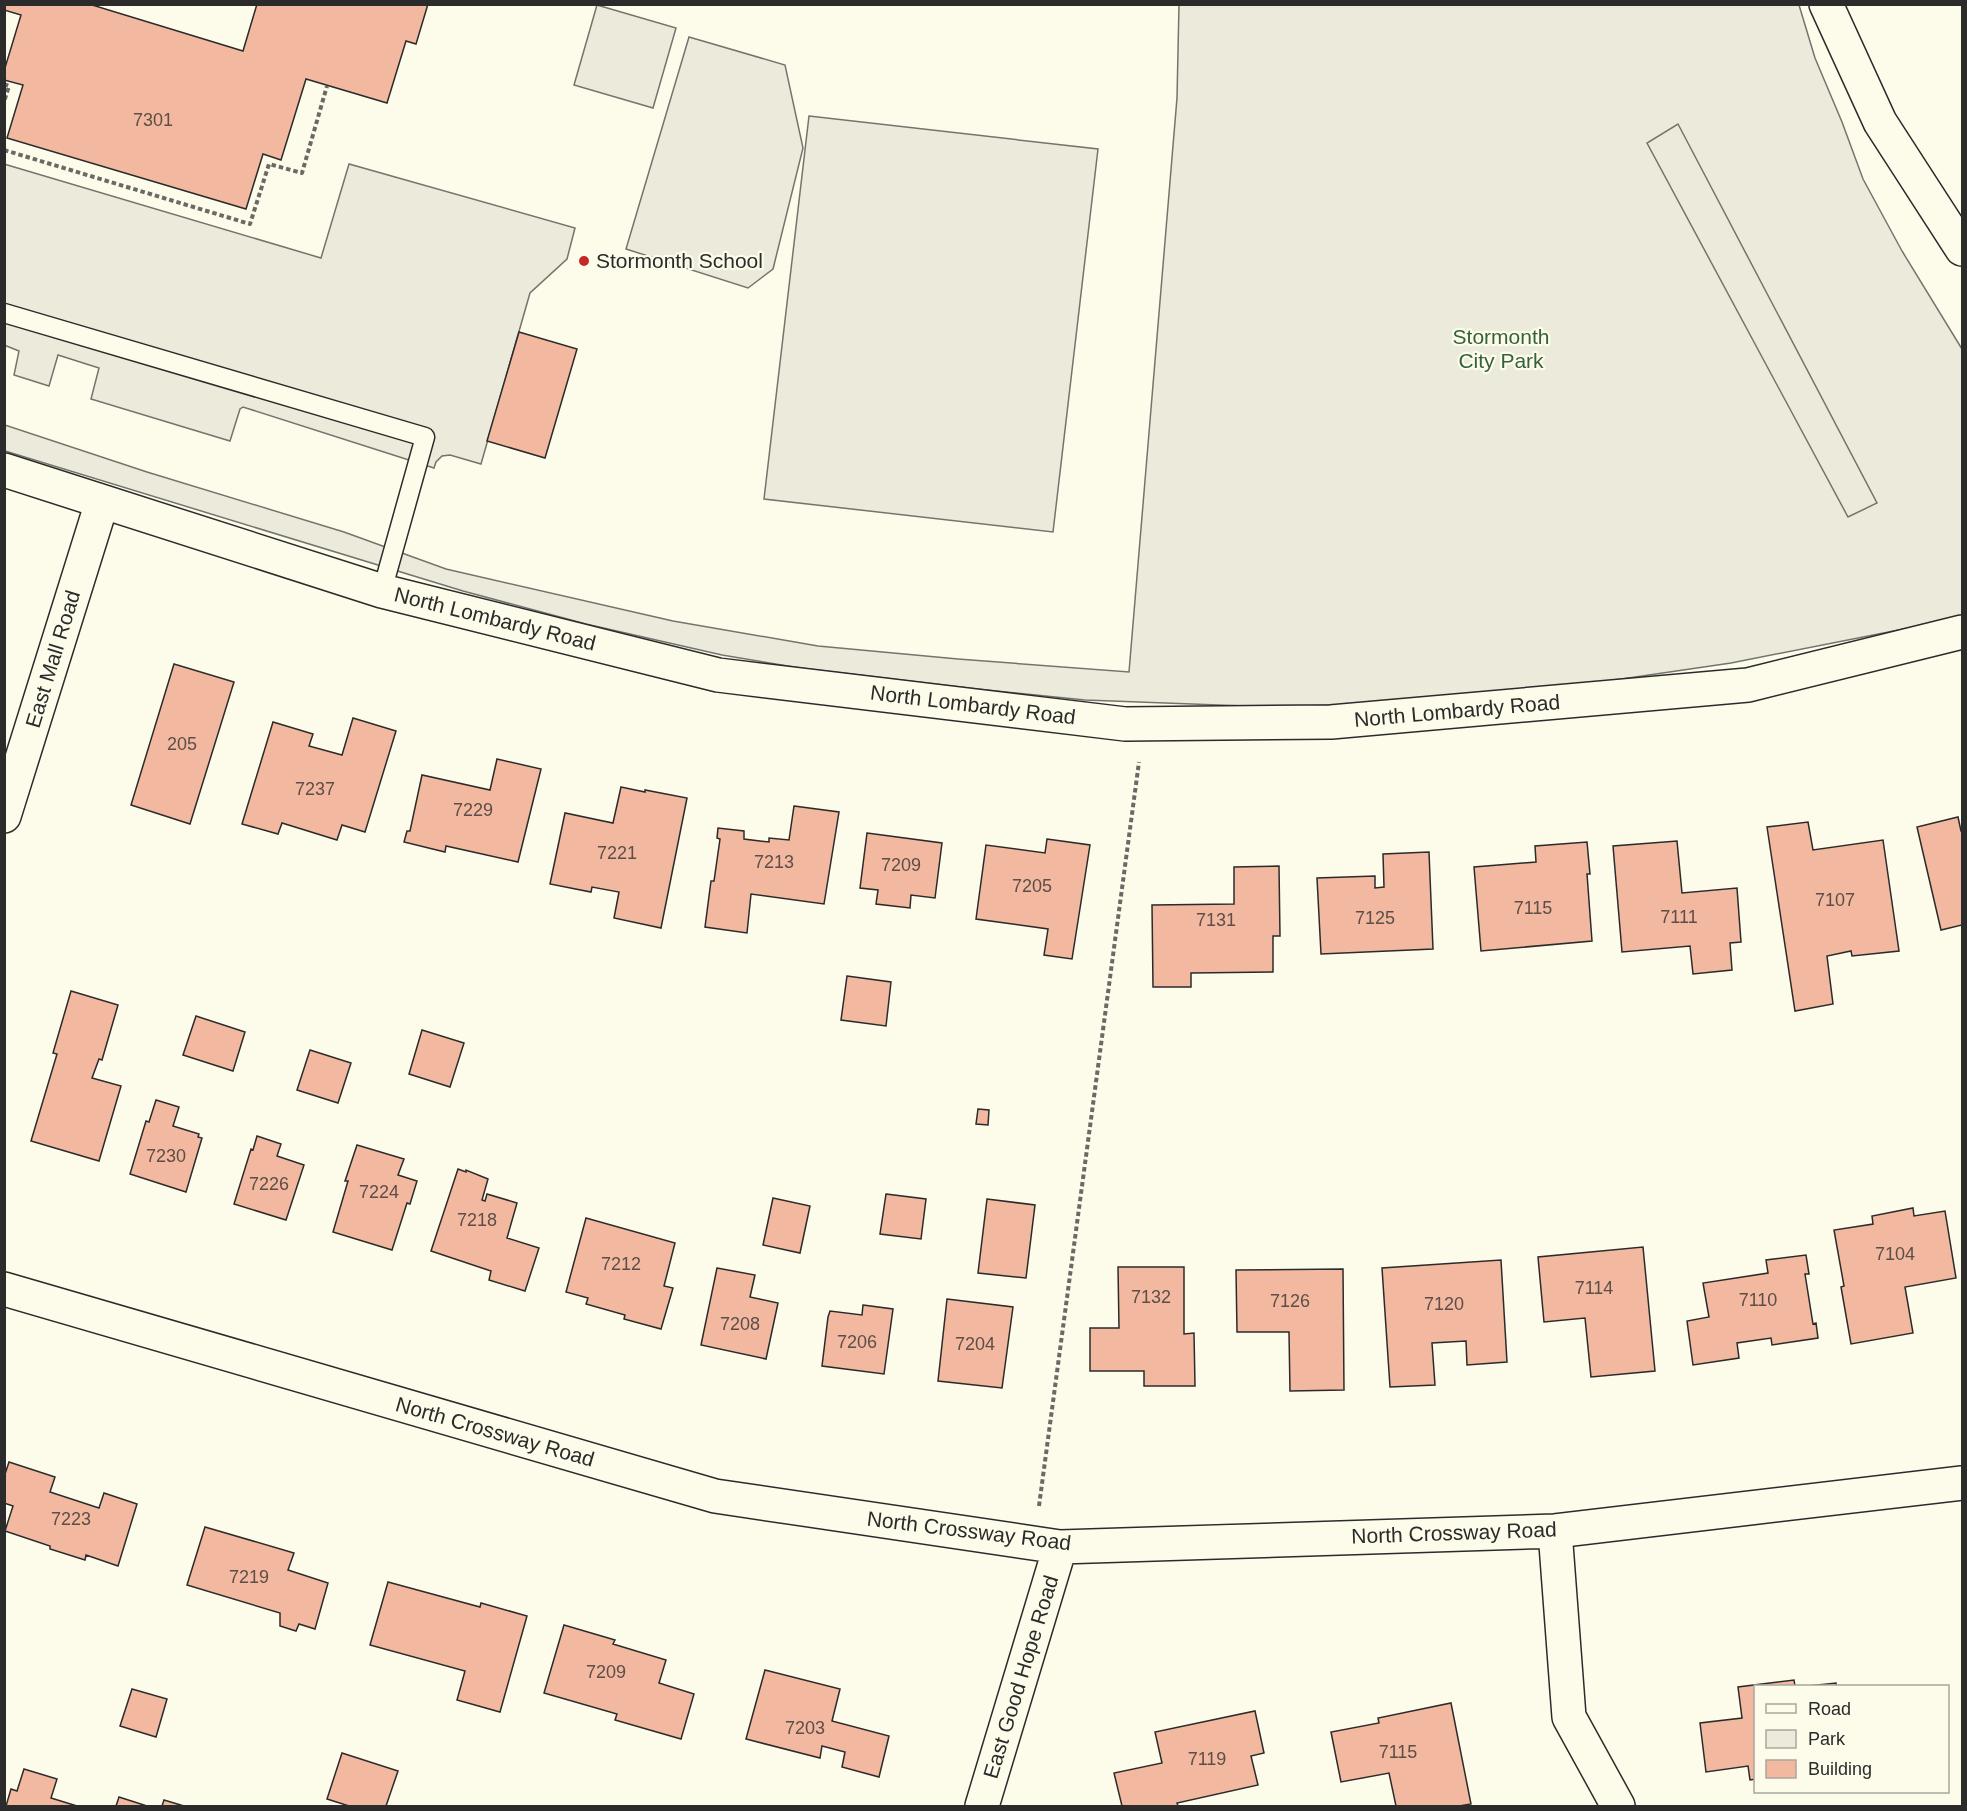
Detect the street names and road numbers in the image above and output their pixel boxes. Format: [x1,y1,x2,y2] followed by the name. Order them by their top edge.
[392,582,598,655] street label: North Lombardy Road
[21,587,84,730] street label: East Mall Road
[869,680,1077,729] street label: North Lombardy Road
[1353,690,1561,731] street label: North Lombardy Road
[393,1392,597,1471] street label: North Crossway Road
[866,1507,1072,1554] street label: North Crossway Road
[1351,1517,1557,1548] street label: North Crossway Road
[979,1572,1062,1781] street label: East Good Hope Road

